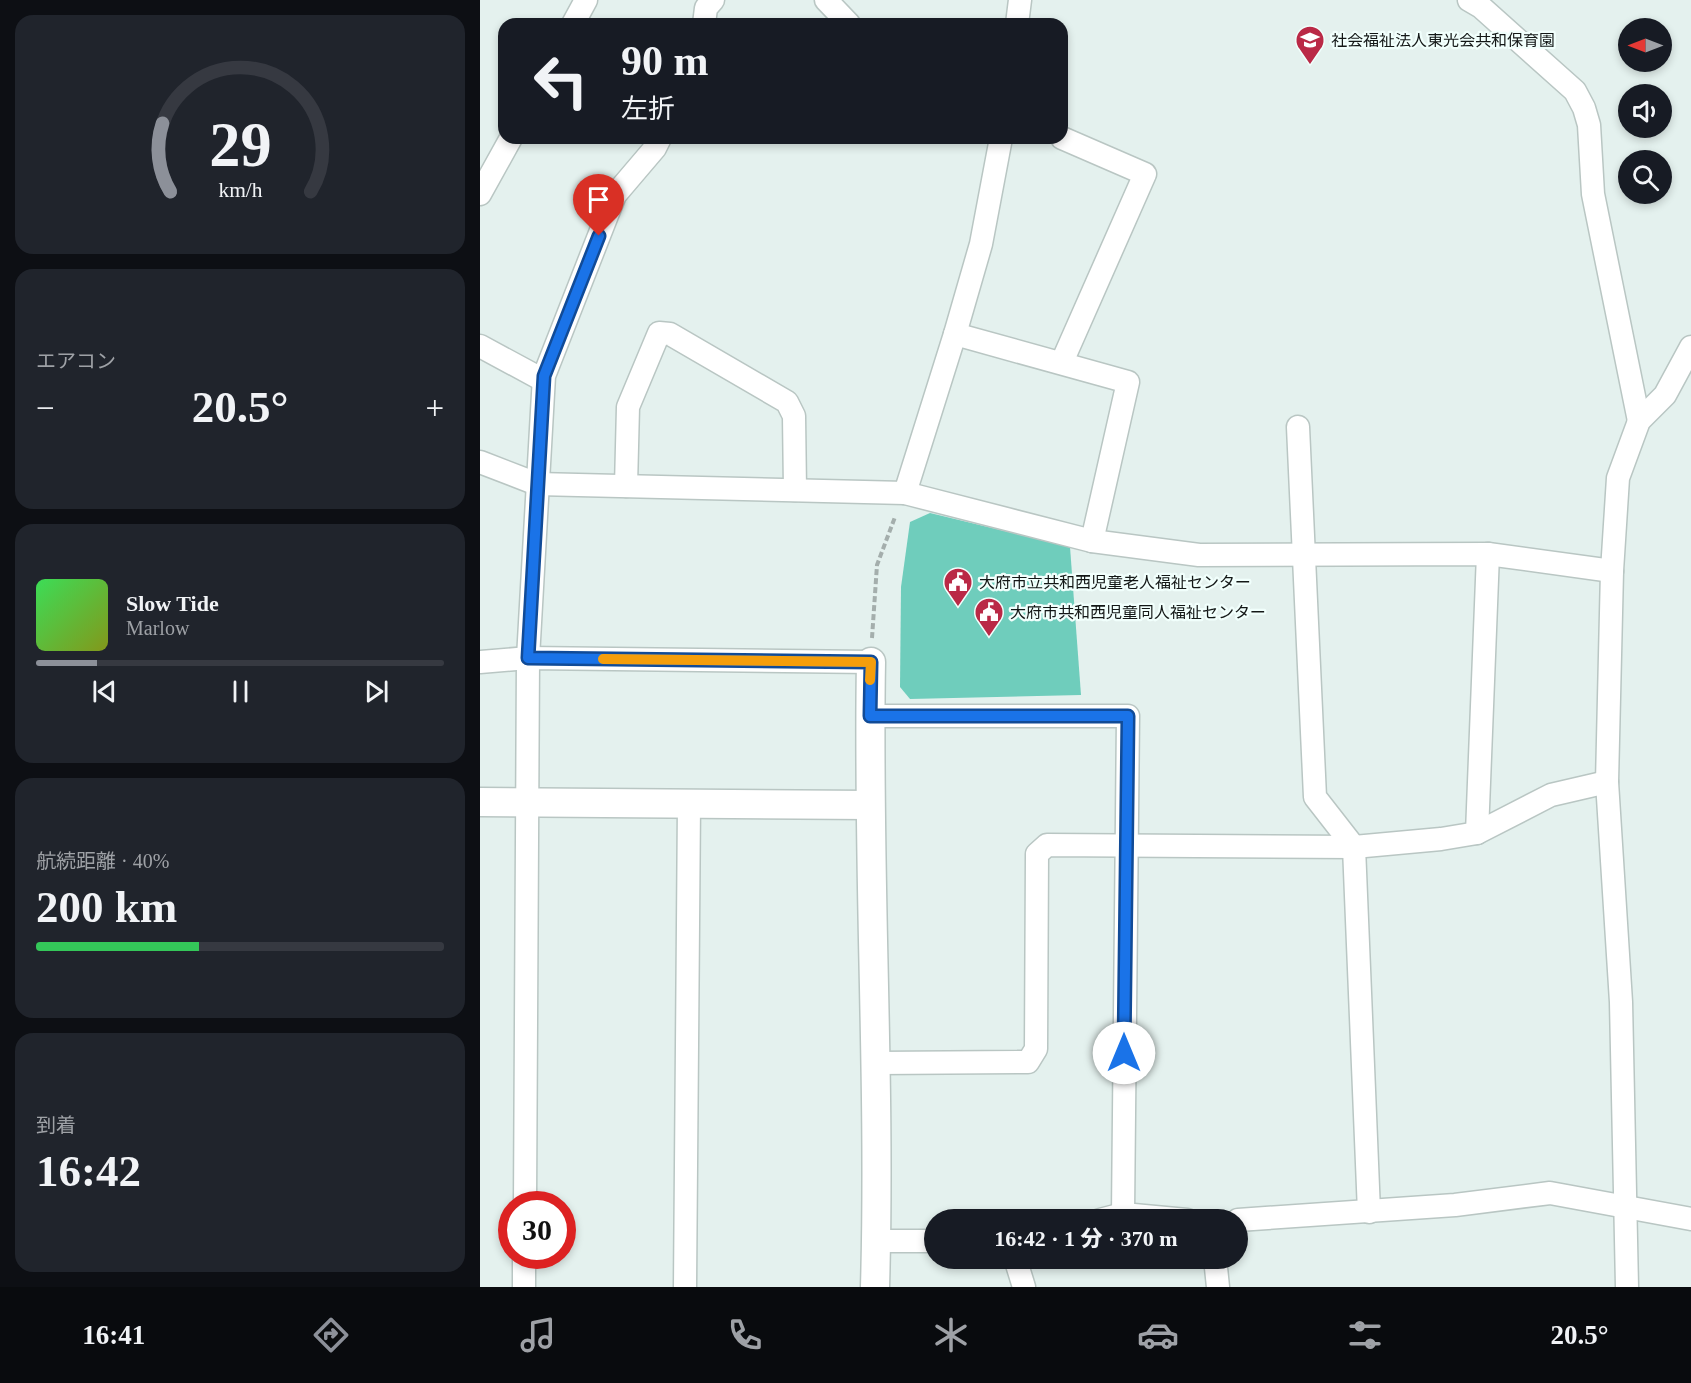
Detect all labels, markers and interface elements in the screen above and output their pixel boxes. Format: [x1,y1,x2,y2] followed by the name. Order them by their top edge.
[1618,18,1672,72] north arrow
[1618,18,1672,204] map controls
[1294,24,1326,66] school or university icon: 社会福祉法人東光会共和保育園
[1331,32,1555,49] place label: 社会福祉法人東光会共和保育園
[621,38,709,84] text: 90 m
[522,42,600,120] icon: left
[1618,84,1672,138] button: sound
[621,94,675,124] text: 左折
[209,110,271,179] text: 29
[1618,150,1672,204] button: search
[573,174,624,236] pin
[218,178,262,202] text: km/h
[582,183,615,216] icon: arrive
[36,350,116,372] text: エアコン
[192,382,288,432] text: 20.5°
[36,390,55,426] text: −
[425,390,444,426] text: +
[942,566,974,608] public building icon: 大府市立共和西児童老人福祉センター
[979,574,1251,591] place label: 大府市立共和西児童老人福祉センター
[126,591,219,616] text: Slow Tide
[973,596,1005,638] public building icon: 大府市共和西児童同人福祉センター
[1010,604,1266,621] place label: 大府市共和西児童同人福祉センター
[126,617,189,639] text: Marlow
[88,675,121,708] icon: previous
[224,675,257,708] icon: pause
[360,675,393,708] icon: next
[36,850,169,872] text: 航続距離 · 40%
[36,882,177,932] text: 200 km
[1092,1021,1156,1085] position arrow
[36,1114,76,1136] text: 到着
[36,1146,141,1196] text: 16:42
[498,1191,576,1269] speed limit sign: 30
[994,1226,1178,1251] text: 16:42 · 1 分 · 370 m
[310,1314,352,1356] icon: directions
[517,1314,559,1356] icon: music
[724,1314,766,1356] icon: phone
[930,1314,972,1356] icon: climate
[1137,1314,1179,1356] icon: car
[1344,1314,1386,1356] icon: filters
[82,1320,145,1350] text: 16:41
[1551,1320,1609,1350] text: 20.5°

